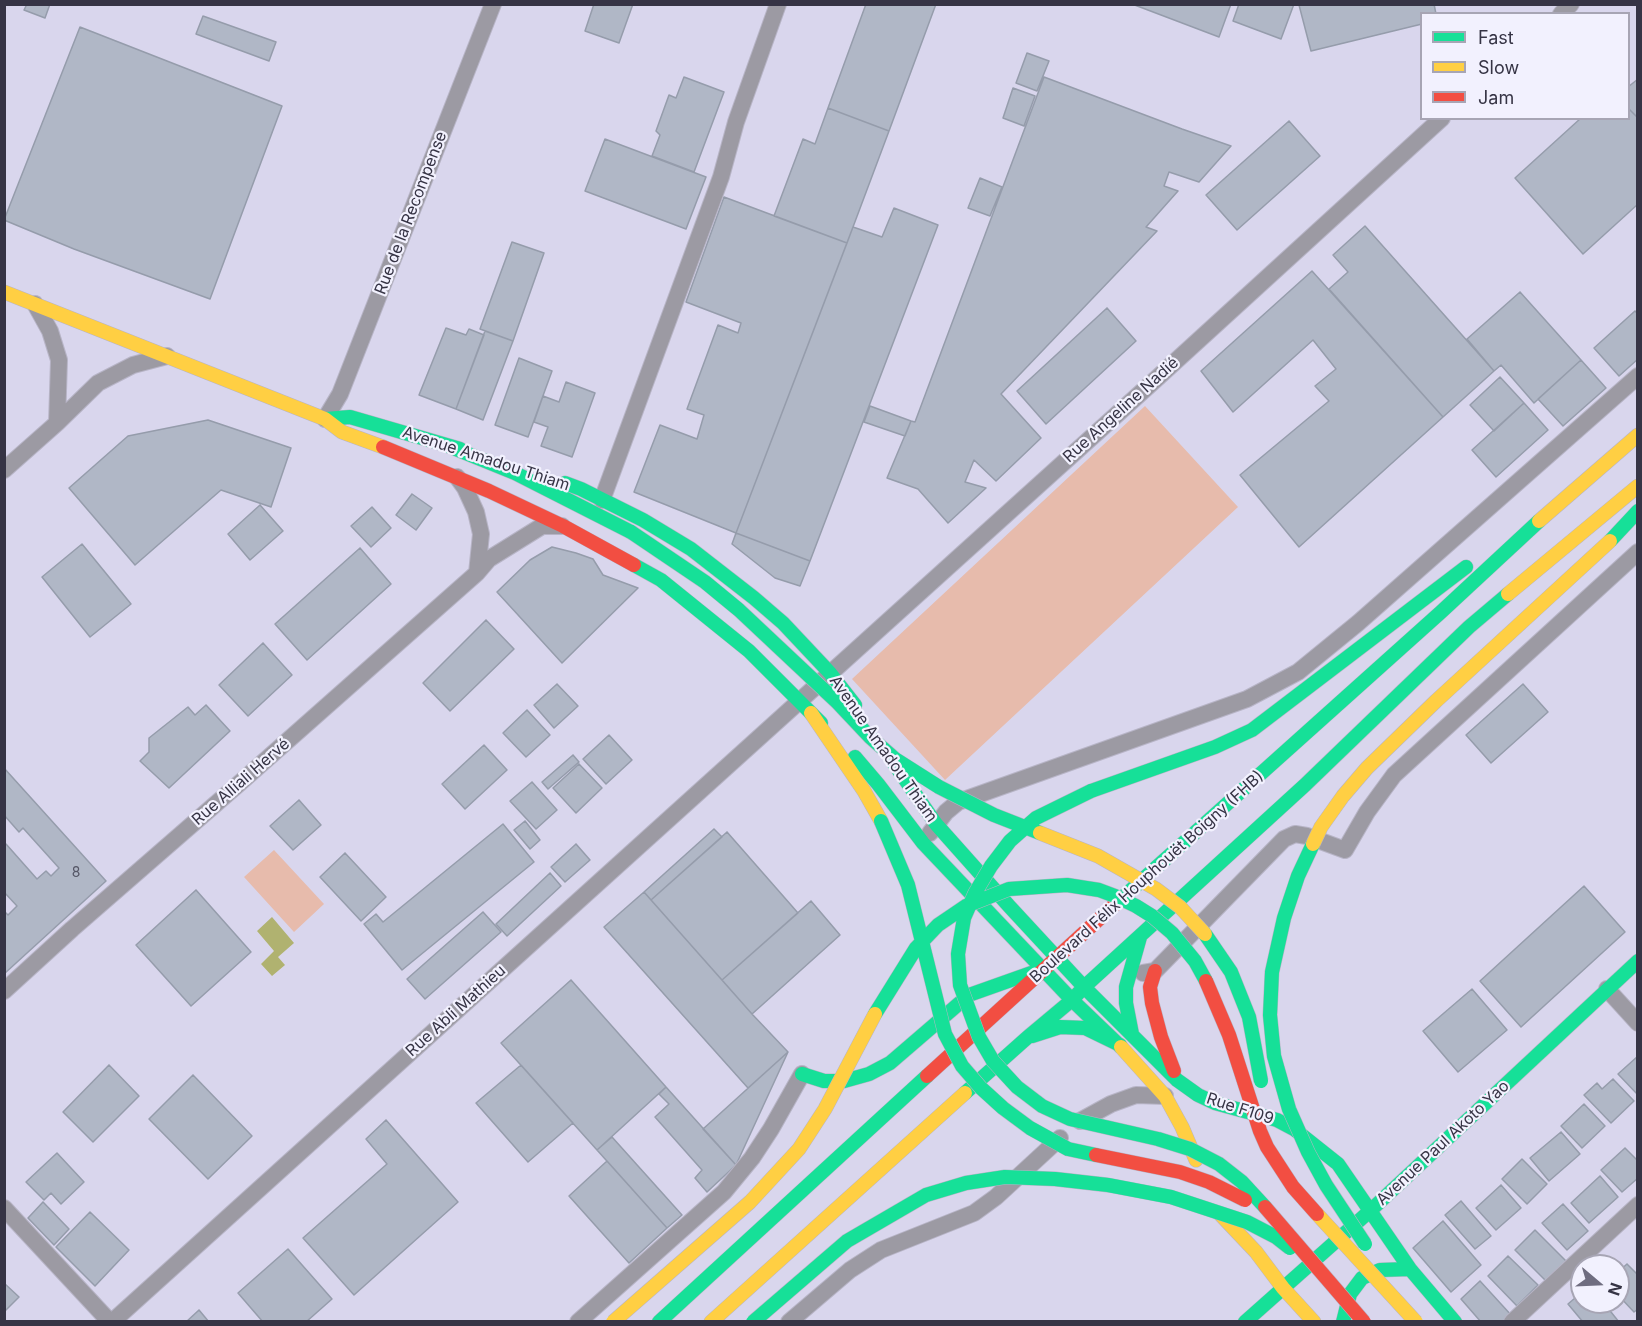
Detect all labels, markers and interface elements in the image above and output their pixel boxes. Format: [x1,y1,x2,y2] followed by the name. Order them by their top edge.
[1420,12,1630,120] legend
[1478,27,1514,48] text: Fast
[1478,57,1519,78] text: Slow
[1478,87,1514,108] text: Jam
[371,129,451,297] street label: Rue de la Recompense
[1059,353,1183,467] street label: Rue Angeline Nadié
[400,423,572,495] street label: Avenue Amadou Thiam
[825,672,941,826] street label: Avenue Amadou Thiam
[188,734,294,830] street label: Rue Alliali Hervé
[1026,767,1268,987] street label: Boulevard Félix Houphouët Boigny (FHB)
[72,865,80,881] house number: 8
[402,961,510,1061] street label: Rue Abli Mathieu
[1373,1077,1513,1209] street label: Avenue Paul Akoto Yao
[1204,1089,1276,1129] street label: Rue F109
[1570,1254,1630,1314] north arrow
[1604,1280,1627,1298] text: N

